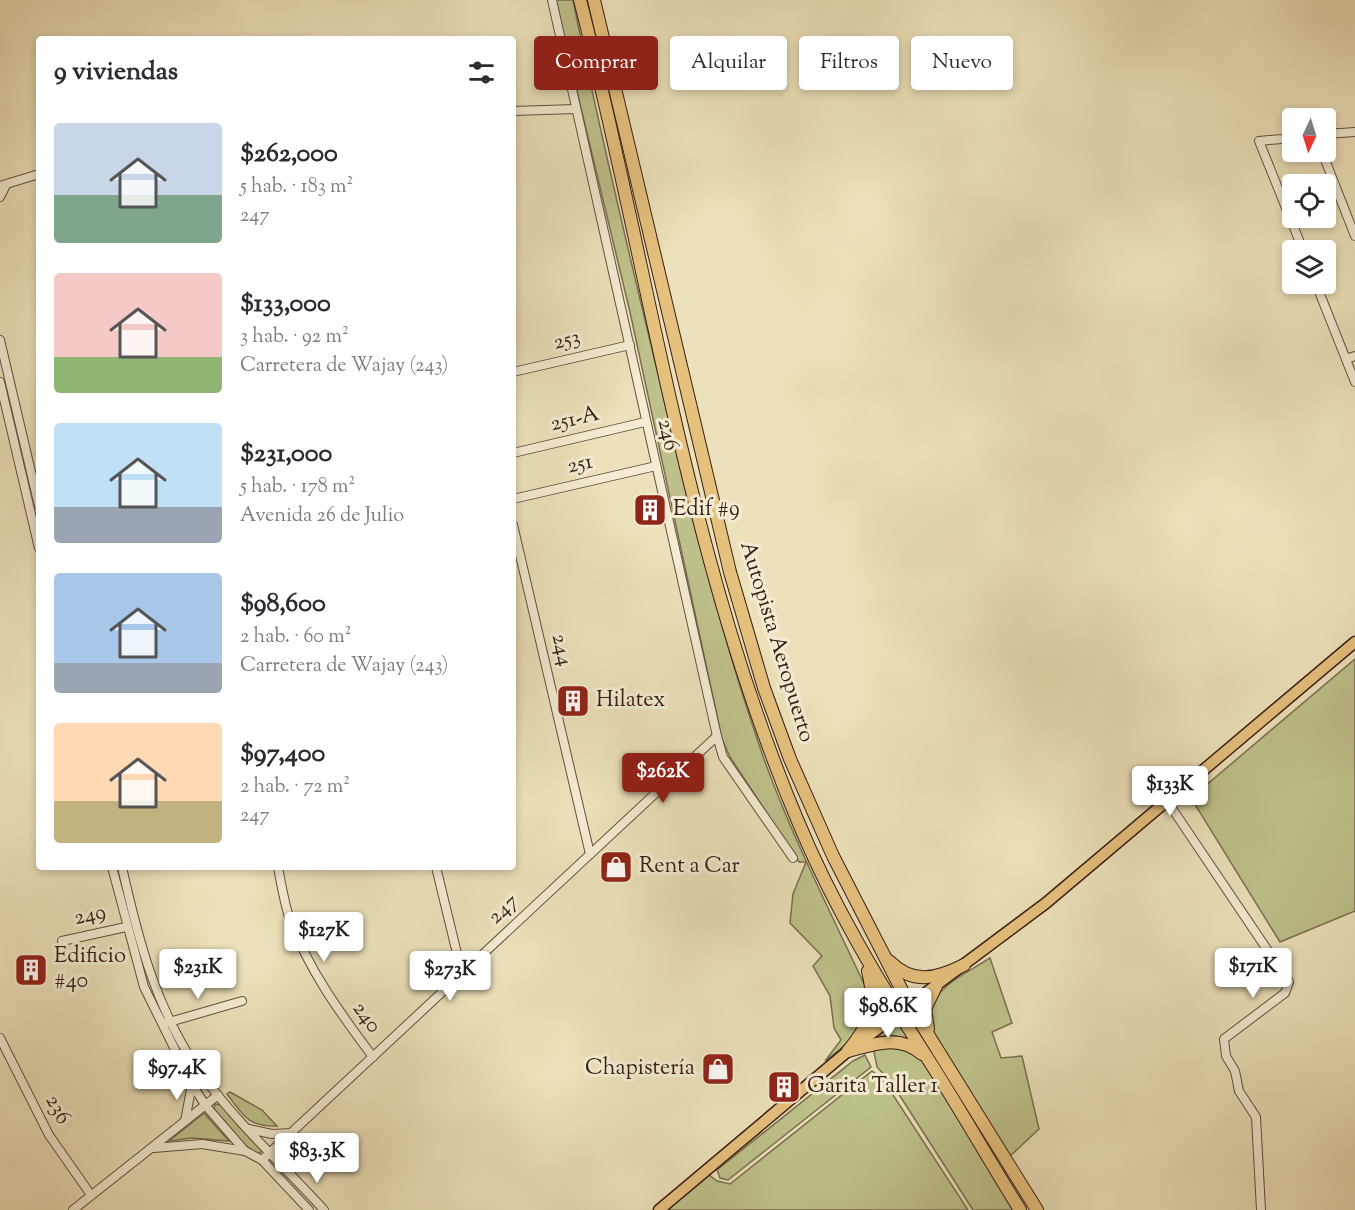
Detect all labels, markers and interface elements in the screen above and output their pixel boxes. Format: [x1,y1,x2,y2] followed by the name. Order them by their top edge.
[534,36,658,90] chip: Comprar
[670,36,787,90] chip: Alquilar
[799,36,899,90] chip: Filtros
[911,36,1013,90] chip: Nuevo
[54,54,178,91] text: 9 viviendas
[465,56,498,89] icon: filters
[1282,108,1336,162] north arrow
[1282,108,1336,294] map controls
[240,136,338,173] text: $262,000
[102,147,174,219] icon: home
[240,173,353,202] text: 5 hab. · 183 m²
[1282,174,1336,228] button: locate
[240,202,269,231] text: 247
[1282,240,1336,294] button: layers
[240,286,331,323] text: $133,000
[102,297,174,369] icon: home
[550,322,584,360] street label: 253
[240,323,349,352] text: 3 hab. · 92 m²
[240,352,448,381] text: Carretera de Wajay (243)
[547,399,603,441] street label: 251-A
[648,416,686,454] street label: 246
[240,436,332,473] text: $231,000
[564,446,596,483] street label: 251
[102,447,174,519] icon: home
[240,473,355,502] text: 5 hab. · 178 m²
[632,492,668,528] building icon: Edif #9
[673,494,740,526] place label: Edif #9
[240,502,404,531] text: Avenida 26 de Julio
[730,538,822,746] street label: Autopista Aeropuerto
[240,586,326,623] text: $98,600
[102,597,174,669] icon: home
[240,623,351,652] text: 2 hab. · 60 m²
[542,631,580,669] street label: 244
[240,652,448,681] text: Carretera de Wajay (243)
[555,683,591,719] building icon: Hilatex
[596,685,665,717] place label: Hilatex
[240,736,325,773] text: $97,400
[102,747,174,819] icon: home
[621,753,705,804] pin: $262K
[636,758,690,787] text: $262K
[1128,766,1212,817] pin: $133K
[1146,771,1194,800] text: $133K
[240,773,350,802] text: 2 hab. · 72 m²
[240,802,269,831] text: 247
[598,849,634,885] shop icon: Rent a Car
[639,851,740,883] place label: Rent a Car
[481,887,527,933] street label: 247
[71,897,109,935] street label: 249
[282,912,366,963] pin: $127K
[298,917,350,946] text: $127K
[54,941,126,998] place label: Edificio #40
[1211,948,1295,999] pin: $171K
[156,949,240,1000] pin: $231K
[408,951,492,1002] pin: $273K
[13,952,49,988] building icon: Edificio #40
[1229,953,1277,982] text: $171K
[173,954,223,983] text: $231K
[424,956,476,985] text: $273K
[839,988,937,1039] pin: $98.6K
[858,993,918,1022] text: $98.6K
[343,995,389,1041] street label: 240
[128,1050,226,1101] pin: $97.4K
[700,1051,736,1087] shop icon: Chapistería
[585,1053,695,1085] place label: Chapistería
[147,1055,207,1084] text: $97.4K
[766,1069,802,1105] building icon: Garita Taller 1
[807,1071,938,1103] place label: Garita Taller 1
[36,1089,78,1131] street label: 236
[268,1133,366,1184] pin: $83.3K
[289,1138,345,1167] text: $83.3K

